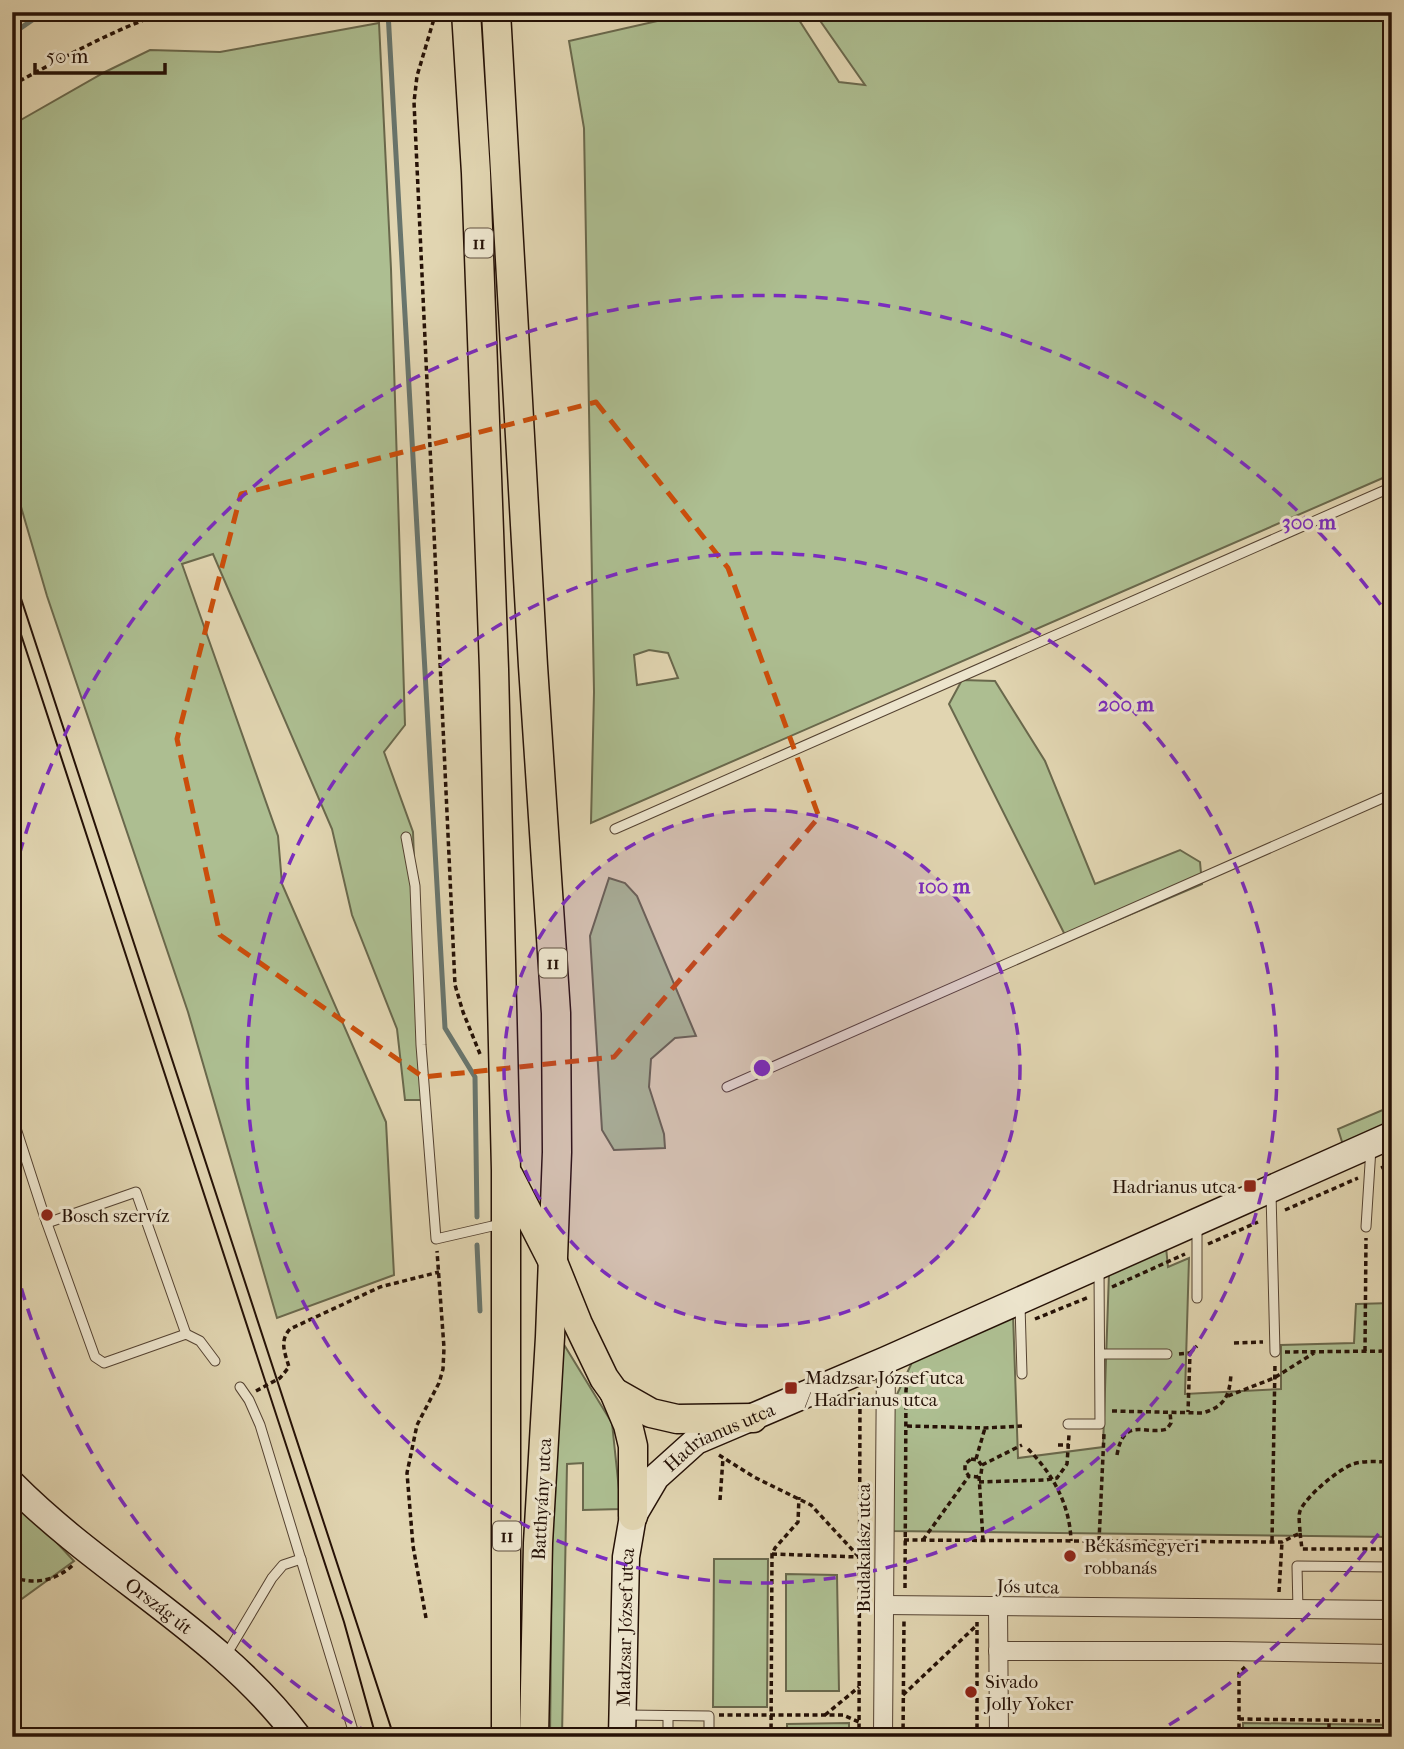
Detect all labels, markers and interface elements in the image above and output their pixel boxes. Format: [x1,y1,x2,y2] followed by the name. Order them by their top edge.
[35,32,164,76] scale bar
[46,44,89,68] text: 50 m
[465,229,493,258] road number: 11
[1282,510,1336,534] text: 300 m
[1098,692,1155,716] text: 200 m
[918,874,971,898] text: 100 m
[539,948,567,978] road number: 11
[750,1056,774,1080] centre of rings
[1112,1176,1236,1198] place label: Hadrianus utca
[1242,1178,1258,1194] marker: Hadrianus utca
[61,1205,170,1227] place label: Bosch szervíz
[39,1207,55,1223] marker: Bosch szervíz
[804,1367,964,1411] place label: Madzsar József utca / Hadrianus utca
[783,1380,799,1396] marker: Madzsar József utca / Hadrianus utca
[660,1399,778,1477] street label: Hadrianus utca
[528,1437,556,1561] street label: Batthyány utca
[853,1483,875,1612] street label: Budakalász utca
[493,1521,521,1550] road number: 11
[1084,1535,1200,1579] place label: Békásmegyeri robbanás
[613,1546,639,1707] street label: Madzsar József utca
[1062,1548,1078,1564] marker: Békásmegyeri robbanás
[121,1573,197,1639] street label: Ország út
[995,1575,1059,1599] street label: Jós utca
[983,1671,1074,1715] place label: Sivado Jolly Yoker
[963,1684,979,1700] marker: Sivado Jolly Yoker

